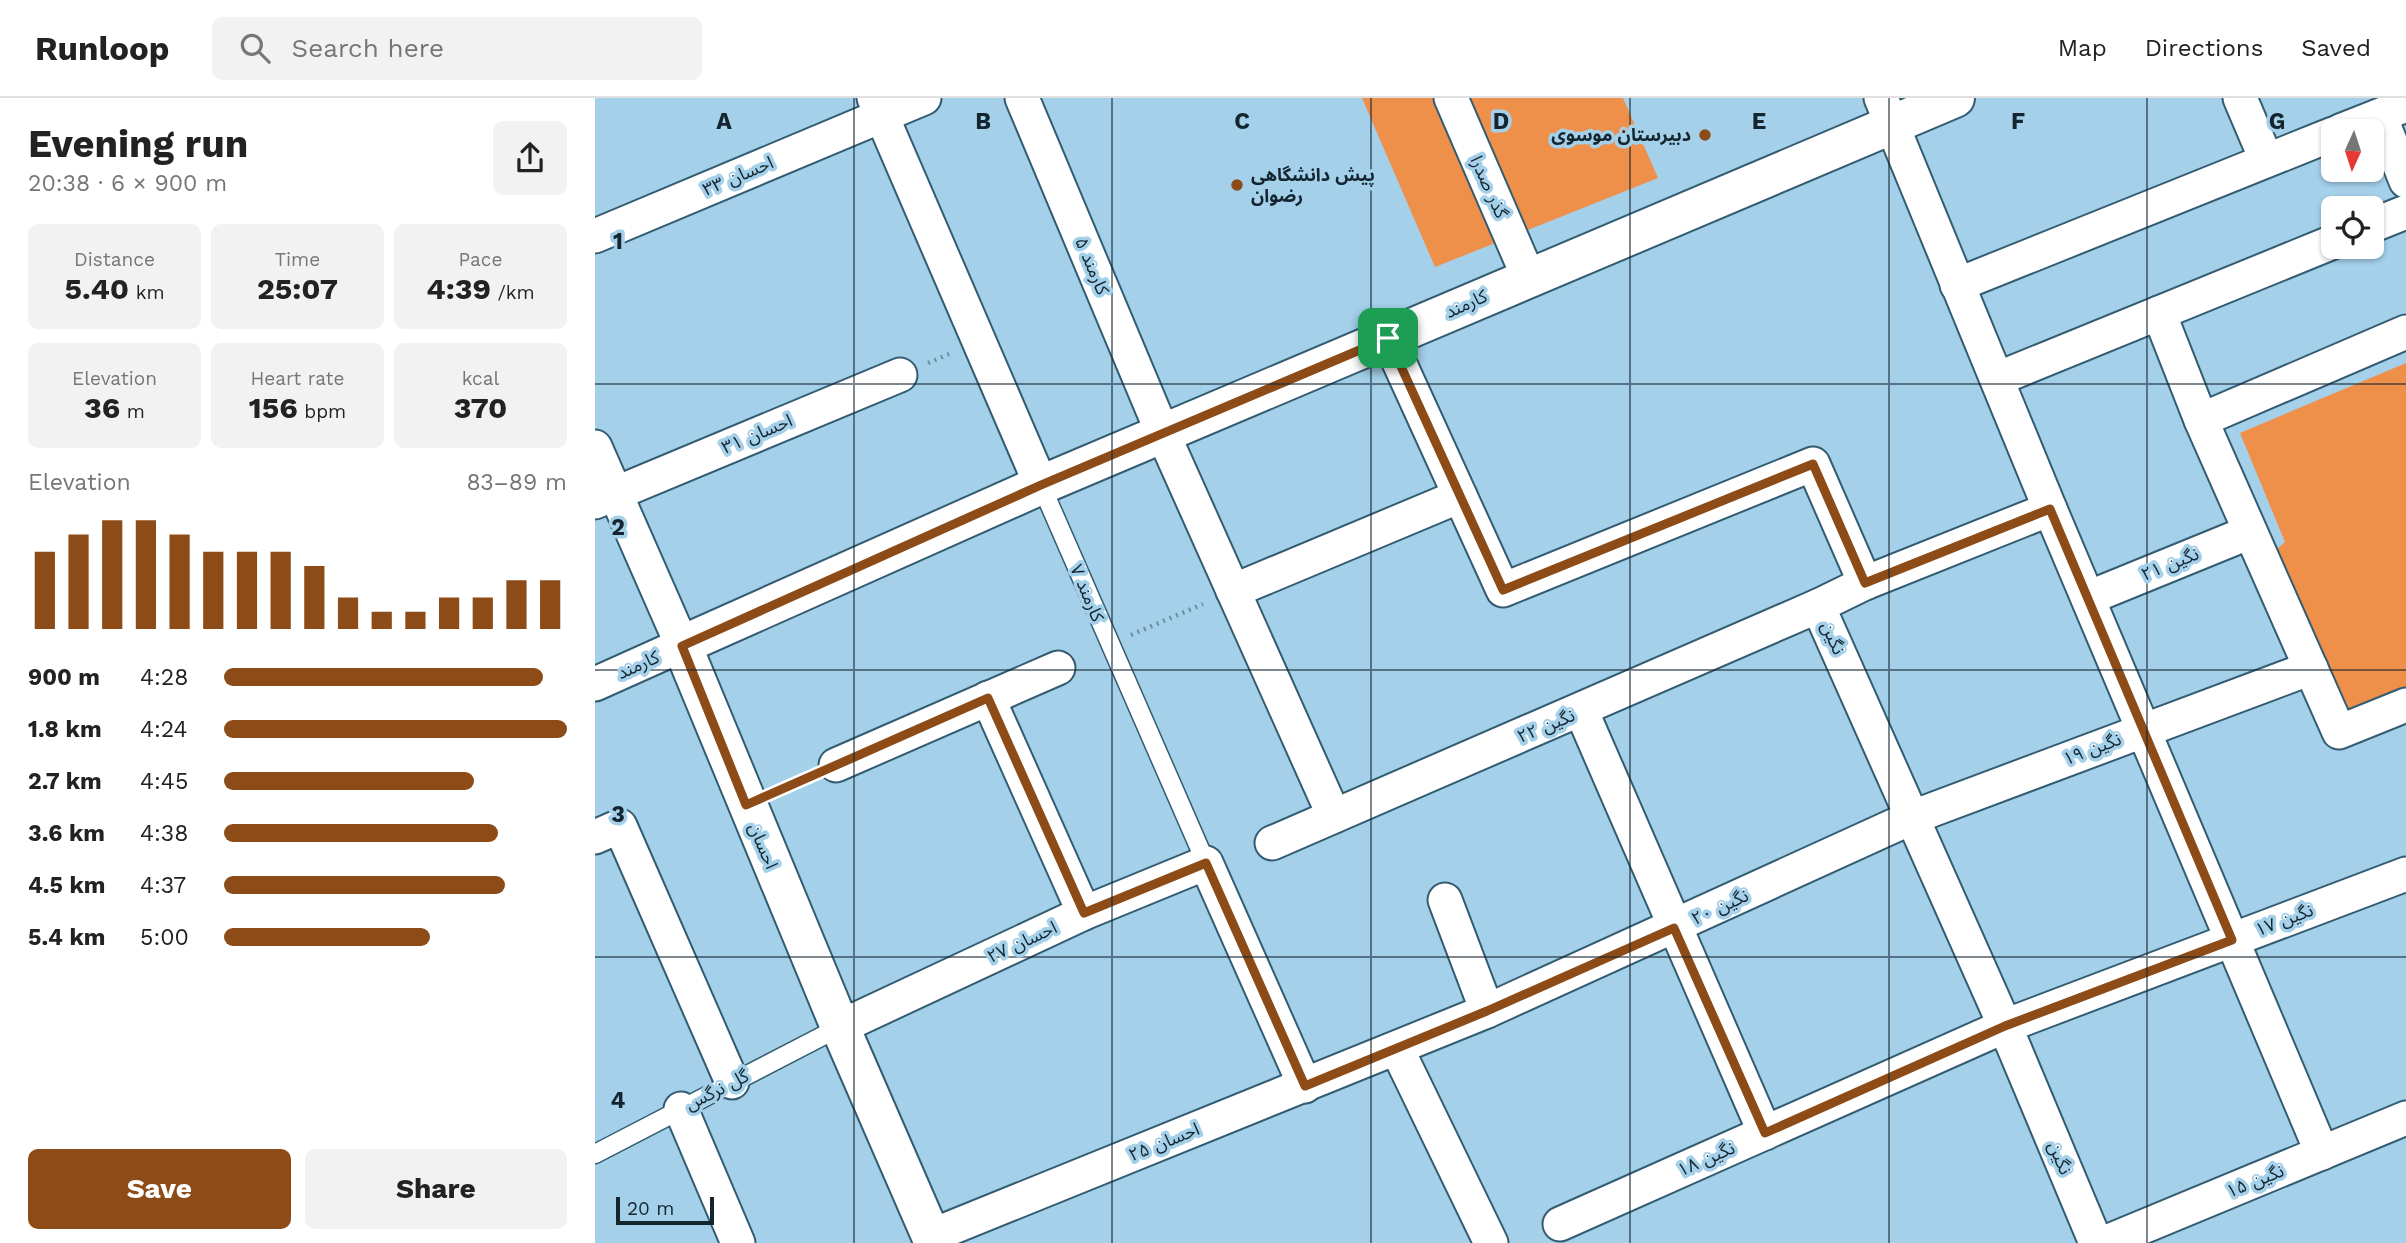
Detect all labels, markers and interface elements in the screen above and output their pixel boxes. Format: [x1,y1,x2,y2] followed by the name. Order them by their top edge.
[212,17,702,80] search box
[35,29,170,68] text: Runloop
[236,29,274,67] icon: search
[292,33,444,63] text: Search here
[2058,34,2107,62] text: Map
[2145,34,2263,62] text: Directions
[2301,34,2371,62] text: Saved
[716,108,732,135] text: A
[975,108,991,135] text: B
[1234,108,1250,135] text: C
[1493,108,1509,135] text: D
[1752,108,1766,135] text: E
[2011,108,2025,135] text: F
[2269,108,2285,135] text: G
[2321,119,2383,182] north arrow
[2321,119,2384,259] map controls
[493,121,567,195] button: share
[28,122,248,166] text: Evening run
[1551,124,1691,146] place label: دبیرستان موسوی
[1697,127,1713,143] marker: دبیرستان موسوی
[699,151,777,201] street label: احسان ۳۳
[1466,152,1513,222] street label: گذر صدرا
[1251,164,1375,207] place label: پیش دانشگاهی رضوان
[28,170,227,197] text: 20:38 · 6 × 900 m
[1229,177,1245,193] marker: پیش دانشگاهی رضوان
[2321,196,2384,259] button: locate
[613,228,623,255] text: 1
[1070,234,1114,299] street label: کارمند ۵
[74,248,155,271] text: Distance
[275,248,320,271] text: Time
[459,248,502,271] text: Pace
[64,271,129,306] text: 5.40
[257,271,338,306] text: 25:07
[426,271,491,306] text: 4:39
[129,281,165,304] text: km
[491,281,535,304] text: /km
[1442,285,1491,323] street label: کارمند
[1358,308,1418,368] pin
[1369,319,1407,357] icon: arrive
[72,367,157,390] text: Elevation
[251,367,344,390] text: Heart rate
[462,367,499,390] text: kcal
[84,390,120,425] text: 36
[249,390,298,425] text: 156
[454,390,507,425] text: 370
[120,400,145,423] text: m
[298,400,346,423] text: bpm
[718,409,796,459] street label: احسان ۳۱
[28,469,131,496] text: Elevation
[466,469,567,496] text: 83–89 m
[611,514,625,541] text: 2
[2138,542,2202,586] street label: نگین ۲۱
[1065,561,1109,626] street label: کارمند ۷
[1816,618,1850,658] street label: نگین
[614,646,663,684] street label: کارمند
[28,664,100,691] text: 900 m
[140,664,188,691] text: 4:28
[1514,704,1578,748] street label: نگین ۲۲
[28,716,102,743] text: 1.8 km
[140,716,188,743] text: 4:24
[2060,728,2124,770] street label: نگین ۱۹
[28,768,102,795] text: 2.7 km
[140,768,188,795] text: 4:45
[611,801,625,828] text: 3
[28,820,105,847] text: 3.6 km
[140,820,188,847] text: 4:38
[744,820,782,872] street label: احسان
[28,872,105,899] text: 4.5 km
[140,872,186,899] text: 4:37
[1688,884,1752,930] street label: نگین ۲۰
[2252,899,2316,941] street label: نگین ۱۷
[984,916,1060,968] street label: احسان ۲۷
[28,924,105,951] text: 5.4 km
[140,924,189,951] text: 5:00
[682,1064,753,1115] street label: گل نرگس
[611,1087,626,1114] text: 4
[1125,1118,1203,1166] street label: احسان ۲۵
[1674,1137,1738,1181] street label: نگین ۱۸
[2043,1138,2077,1178] street label: نگین
[28,1149,291,1229] button: Save
[305,1149,567,1229] button: Share
[2223,1159,2287,1203] street label: نگین ۱۵
[616,1194,714,1226] scale bar
[627,1197,674,1220] text: 20 m

